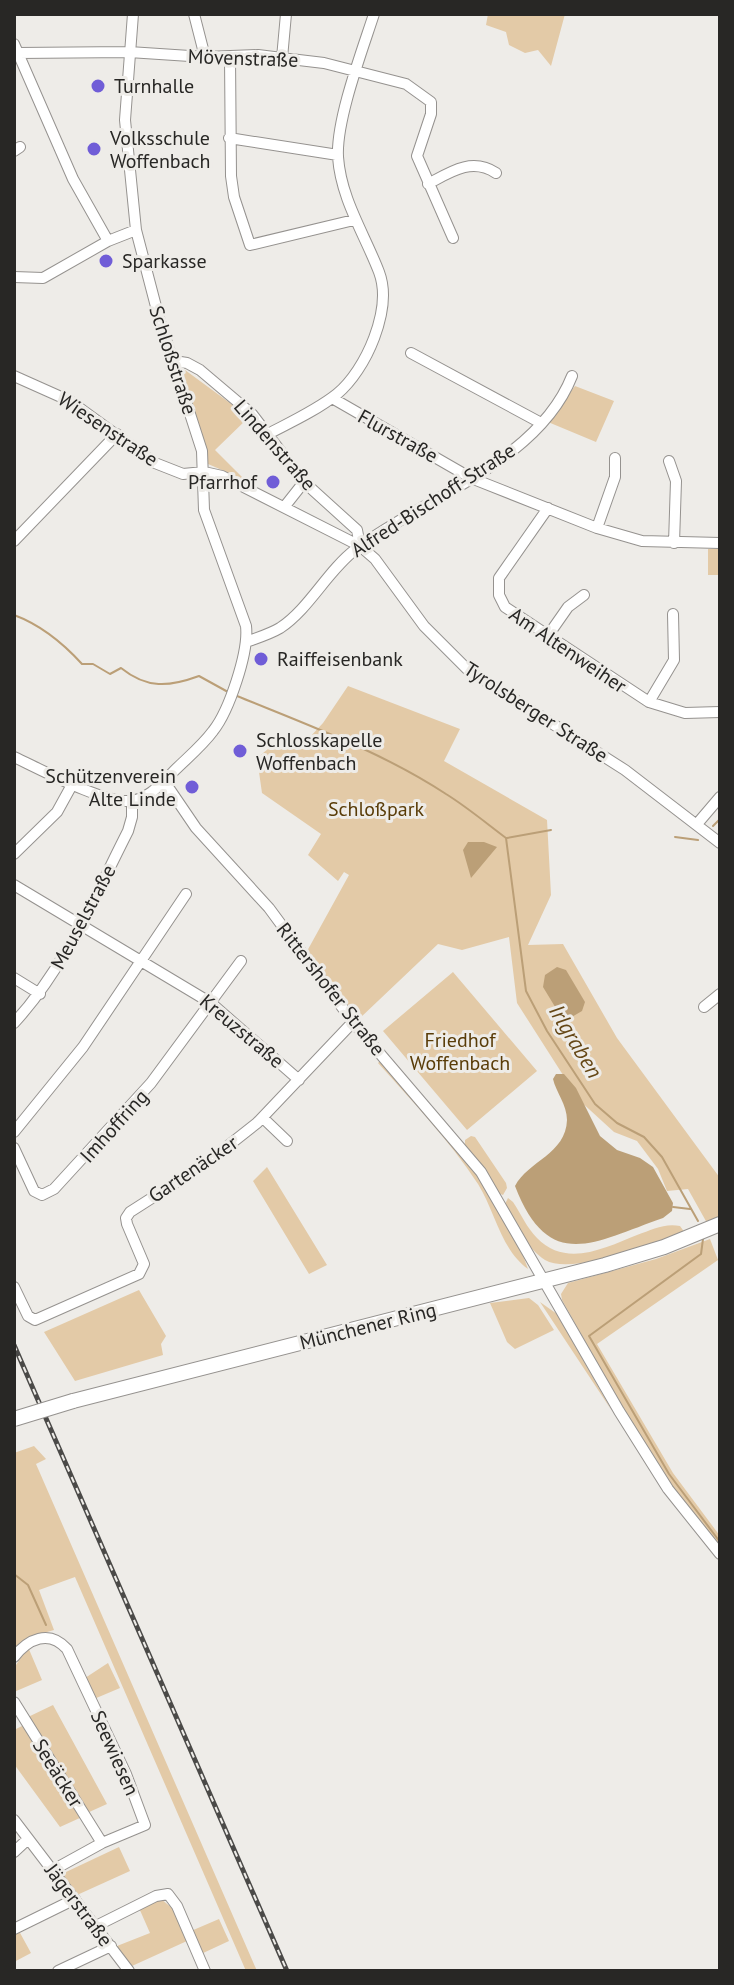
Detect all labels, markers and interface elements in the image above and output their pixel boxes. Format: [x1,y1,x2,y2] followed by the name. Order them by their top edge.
[187,43,299,73] street label: Mövenstraße
[114,73,194,99] place label: Turnhalle
[89,77,107,95] marker: Turnhalle
[109,125,211,174] place label: Volksschule Woffenbach
[85,140,103,158] marker: Volksschule Woffenbach
[122,248,207,274] place label: Sparkasse
[97,252,115,270] marker: Sparkasse
[143,302,203,418] street label: Schloßstraße
[53,386,163,472] street label: Wiesenstraße
[228,394,322,496] street label: Lindenstraße
[353,403,443,469] street label: Flurstraße
[346,437,520,563] street label: Alfred-Bischoff-Straße
[188,469,259,495] place label: Pfarrhof
[264,473,282,491] marker: Pfarrhof
[504,601,632,699] street label: Am Altenweiher
[277,646,403,672] place label: Raiffeisenbank
[252,650,270,668] marker: Raiffeisenbank
[459,656,613,768] street label: Tyrolsberger Straße
[256,727,382,776] place label: Schlosskapelle Woffenbach
[231,742,249,760] marker: Schlosskapelle Woffenbach
[45,763,176,812] place label: Schützenverein Alte Linde
[183,778,201,796] marker: Schützenverein Alte Linde
[328,796,424,822] park label: Schloßpark
[45,860,121,974] street label: Meuselstraße
[271,917,391,1061] street label: Rittershofer Straße
[194,988,290,1074] street label: Kreuzstraße
[543,999,609,1083] water label: Irlgraben
[410,1027,510,1076] park label: Friedhof Woffenbach
[74,1084,154,1168] street label: Imhoffring
[143,1129,243,1208] street label: Gartenäcker
[297,1296,439,1356] street label: Münchener Ring
[85,1706,145,1800] street label: Seewiesen
[27,1734,89,1812] street label: Seeäcker
[39,1857,119,1952] street label: Jägerstraße

